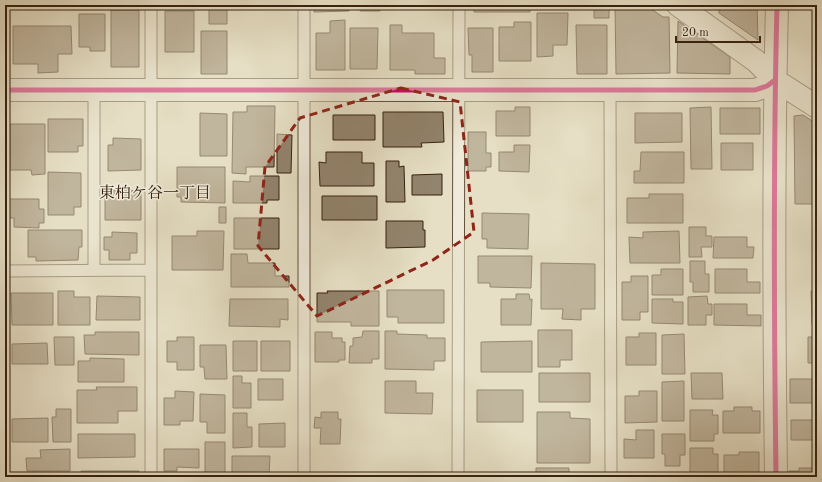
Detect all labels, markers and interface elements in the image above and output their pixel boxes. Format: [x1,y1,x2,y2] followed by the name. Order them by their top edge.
[676,18,760,44] scale bar
[682,27,709,39] text: 20 m
[99,184,211,202] district label: 東柏ケ谷一丁目

